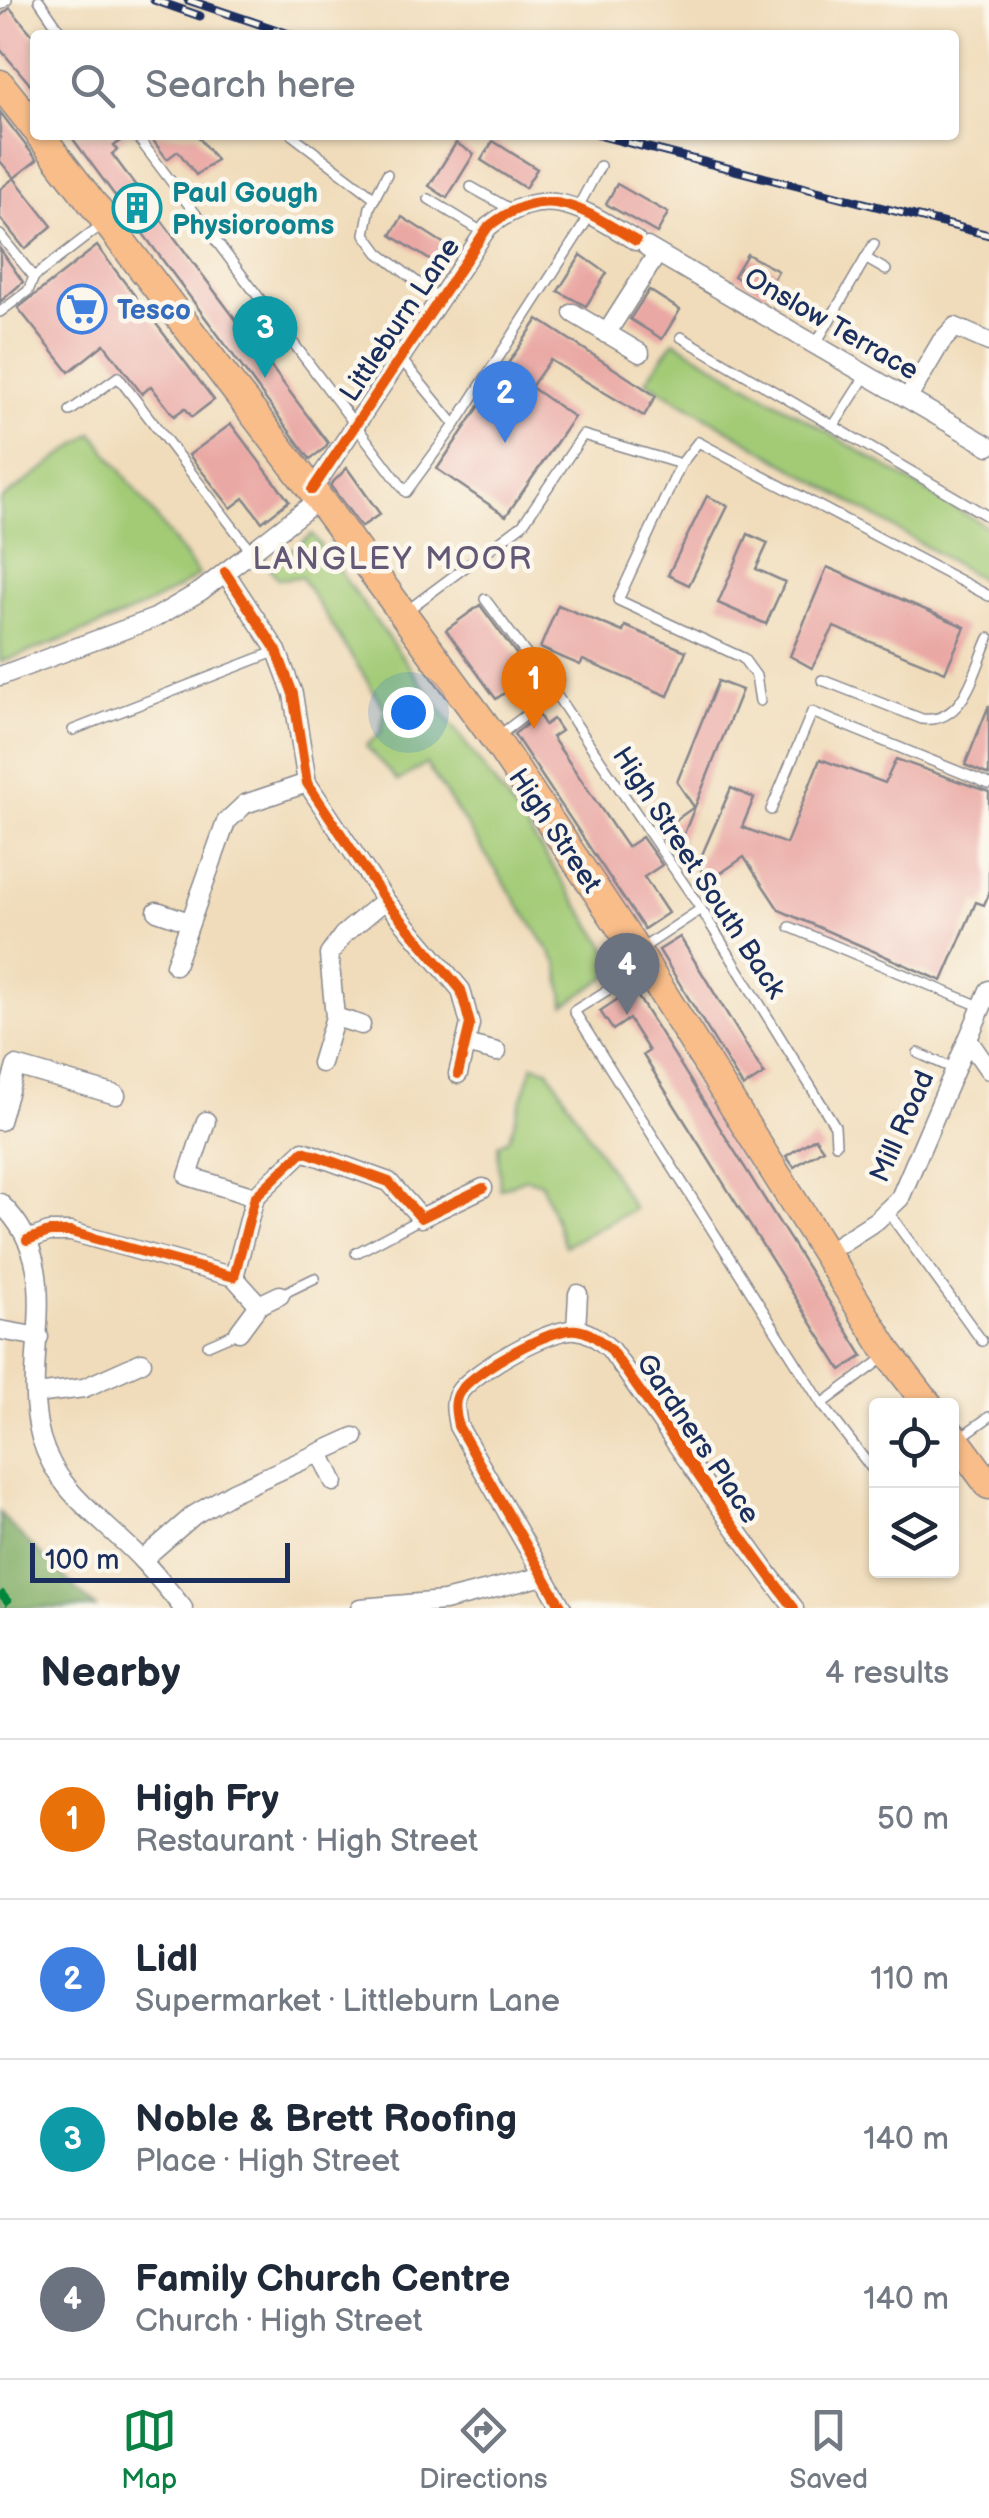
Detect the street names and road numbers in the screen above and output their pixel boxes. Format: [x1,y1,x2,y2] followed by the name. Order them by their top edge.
[333,232,467,408] street label: Littleburn Lane
[738,261,924,388] street label: Onslow Terrace
[605,741,793,1005] street label: High Street South Back
[501,763,609,899] street label: High Street
[863,1066,942,1187] street label: Mill Road
[629,1348,767,1530] street label: Gardners Place

